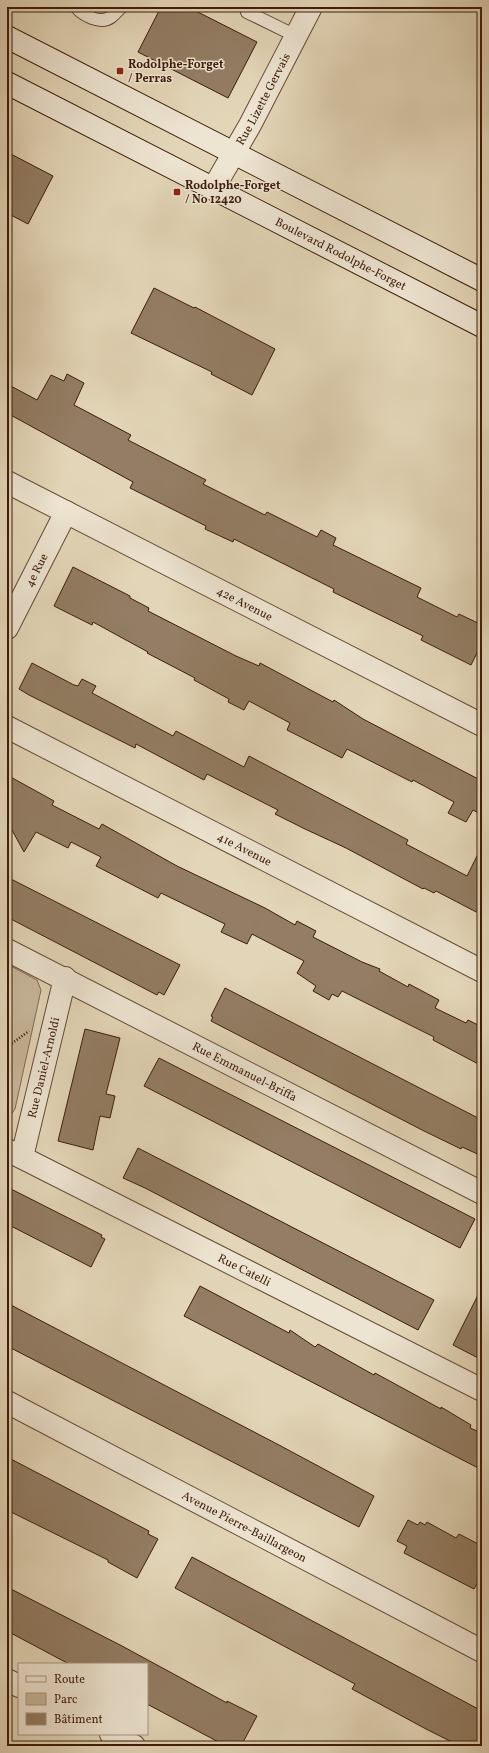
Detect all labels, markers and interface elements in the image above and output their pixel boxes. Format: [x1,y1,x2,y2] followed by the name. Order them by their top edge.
[233,51,295,149] street label: Rue Lizette Gervais
[128,57,224,87] place label: Rodolphe-Forget / Perras
[115,66,125,76] marker: Rodolphe-Forget / Perras
[185,178,281,208] place label: Rodolphe-Forget / No 12420
[172,187,182,197] marker: Rodolphe-Forget / No 12420
[272,214,409,295] street label: Boulevard Rodolphe-Forget
[22,551,53,590] street label: 4e Rue
[213,583,275,626] street label: 42e Avenue
[214,829,274,871] street label: 41e Avenue
[25,1015,64,1120] street label: Rue Daniel-Arnoldi
[189,1039,299,1106] street label: Rue Emmanuel-Briffa
[215,1251,274,1291] street label: Rue Catelli
[179,1488,309,1567] street label: Avenue Pierre-Baillargeon
[18,1663,148,1735] legend
[54,1672,85,1688] text: Route
[54,1692,77,1708] text: Parc
[54,1712,103,1728] text: Bâtiment

